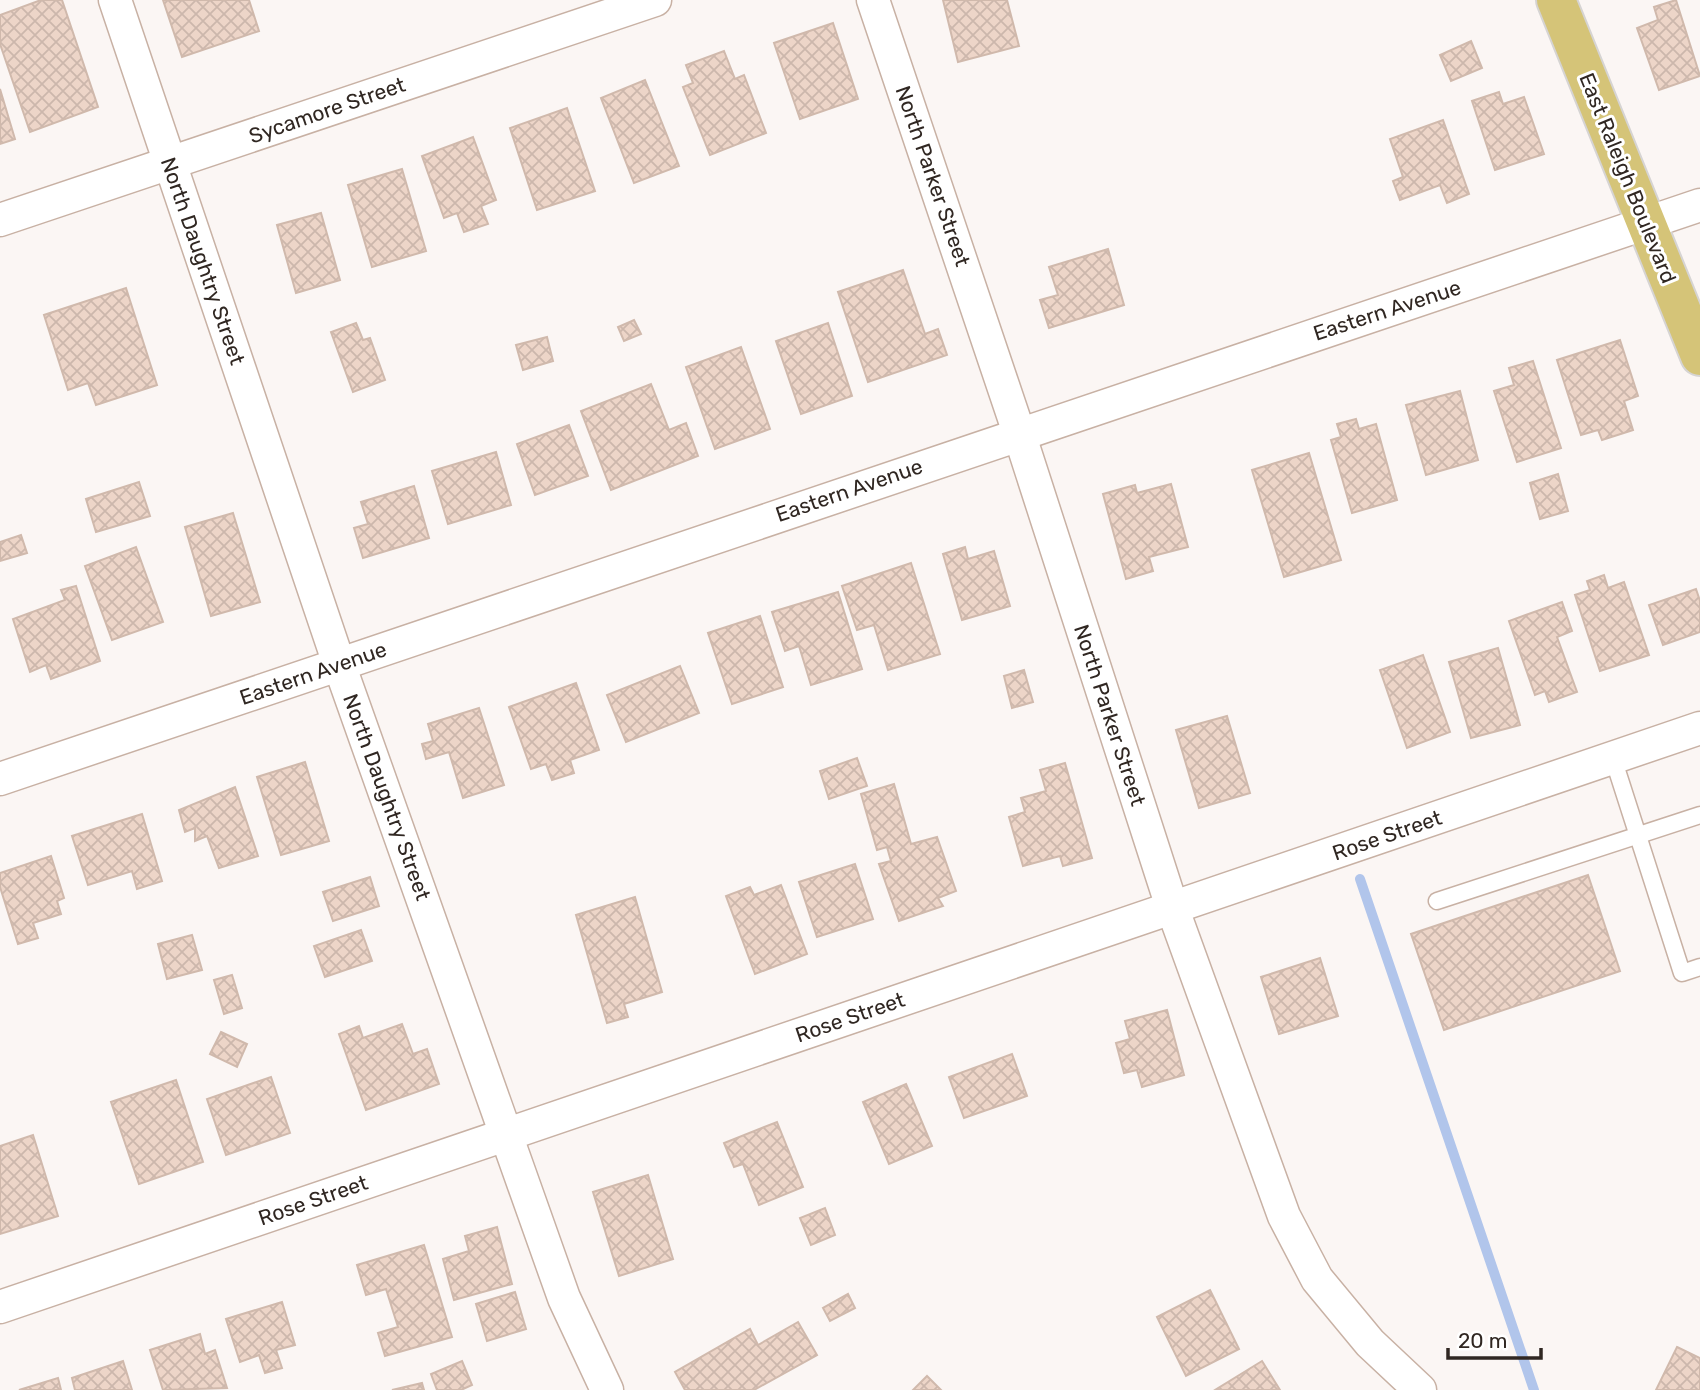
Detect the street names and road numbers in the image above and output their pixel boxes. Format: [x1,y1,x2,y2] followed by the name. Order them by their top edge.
[1574,69,1682,287] street label: East Raleigh Boulevard
[246,72,408,148] street label: Sycamore Street
[890,83,976,269] street label: North Parker Street
[156,154,250,368] street label: North Daughtry Street
[1310,274,1464,346] street label: Eastern Avenue
[772,453,926,527] street label: Eastern Avenue
[1069,621,1151,809] street label: North Parker Street
[236,636,390,710] street label: Eastern Avenue
[338,690,436,904] street label: North Daughtry Street
[1329,805,1445,865] street label: Rose Street
[792,987,908,1047] street label: Rose Street
[255,1170,371,1230] street label: Rose Street

